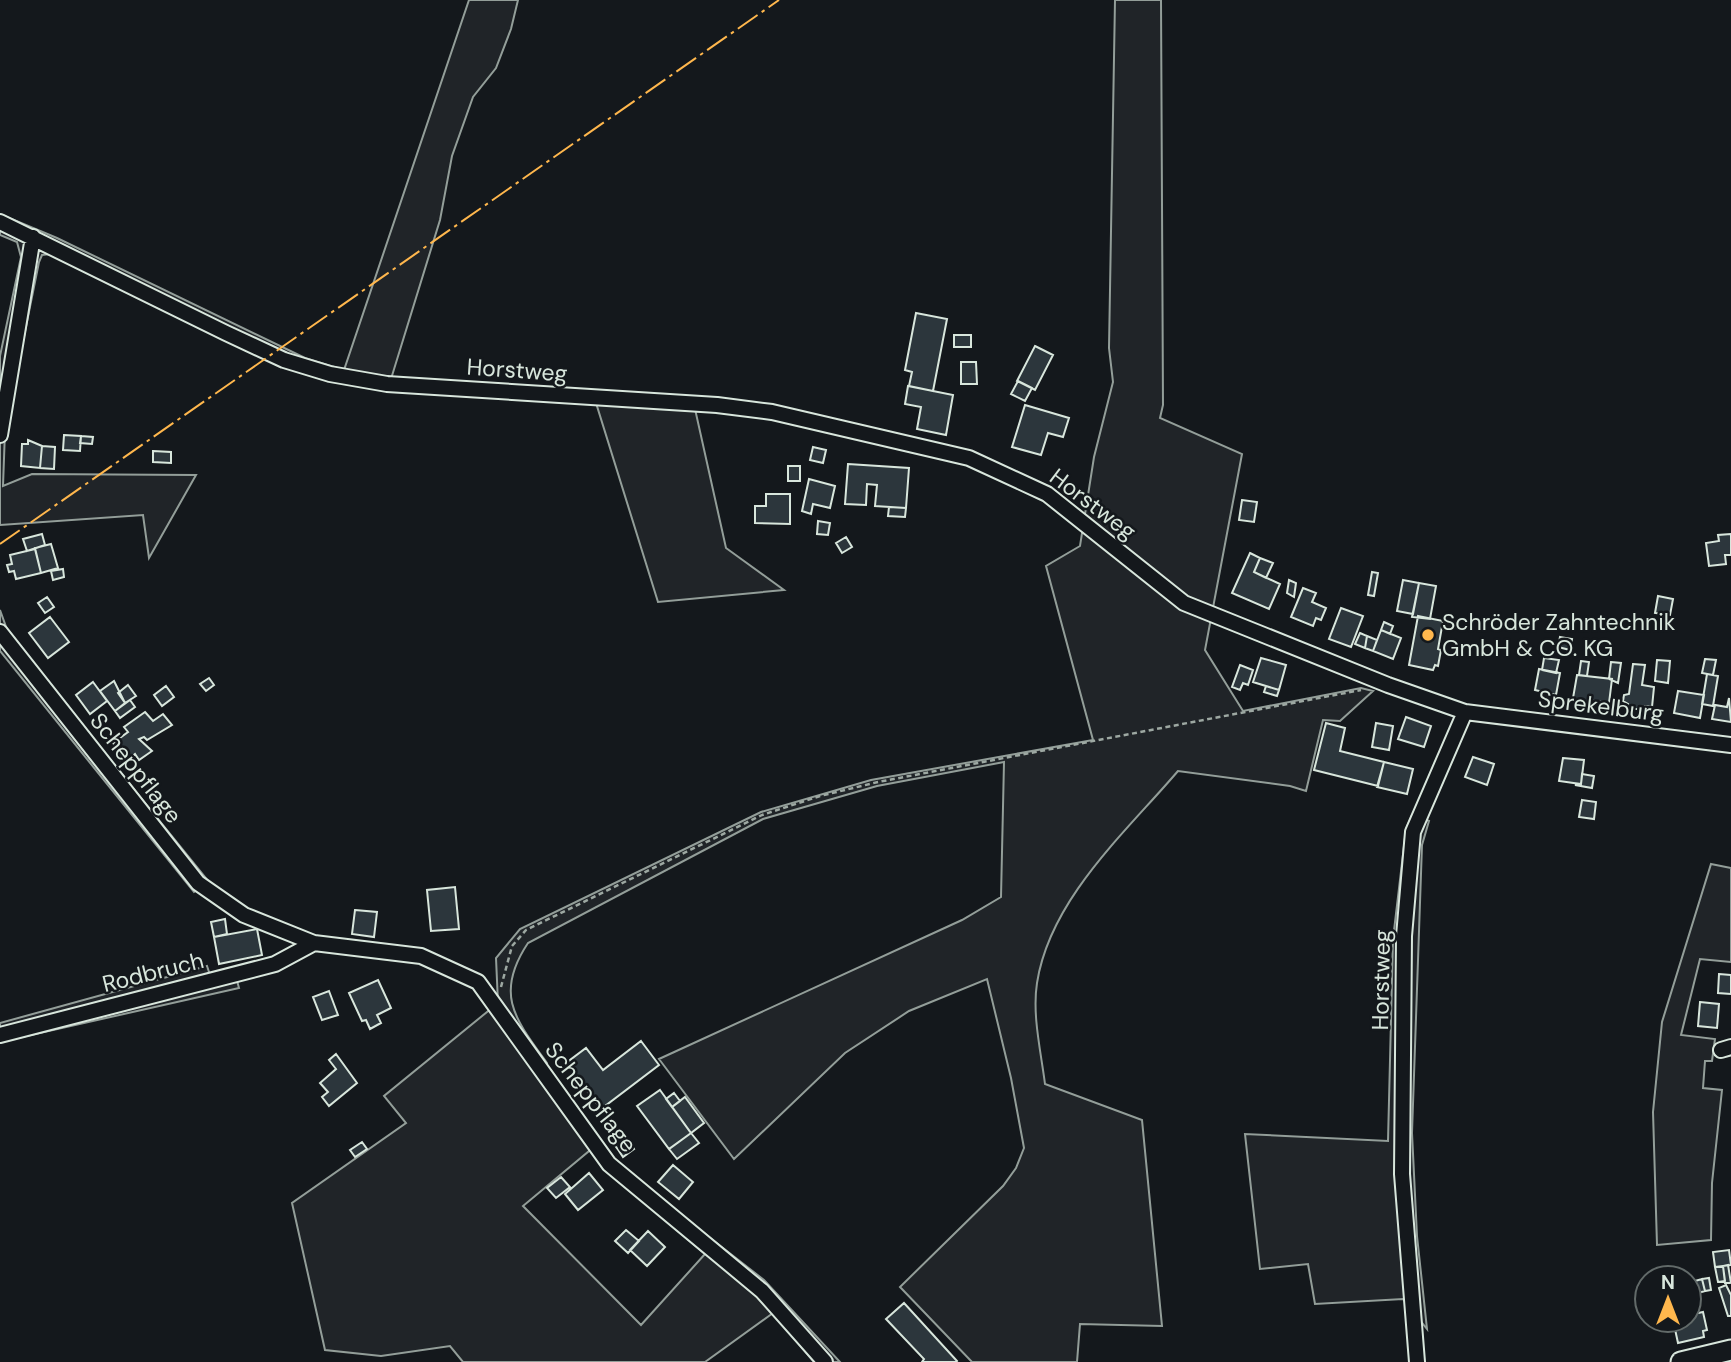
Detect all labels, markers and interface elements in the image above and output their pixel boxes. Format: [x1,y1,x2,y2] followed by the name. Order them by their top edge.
[466,352,568,388] street label: Horstweg
[1044,462,1142,546] street label: Horstweg
[1442,607,1676,663] place label: Schröder Zahntechnik GmbH & CO. KG
[1420,627,1436,643] marker: Schröder Zahntechnik GmbH & CO. KG
[1536,683,1666,729] street label: Sprekelburg
[83,707,189,829] street label: Scheppflage
[1365,929,1397,1031] street label: Horstweg
[99,945,207,999] street label: Rodbruch
[538,1036,644,1158] street label: Scheppflage
[1633,1264,1703,1334] north arrow
[1661,1270,1675,1295] text: N

